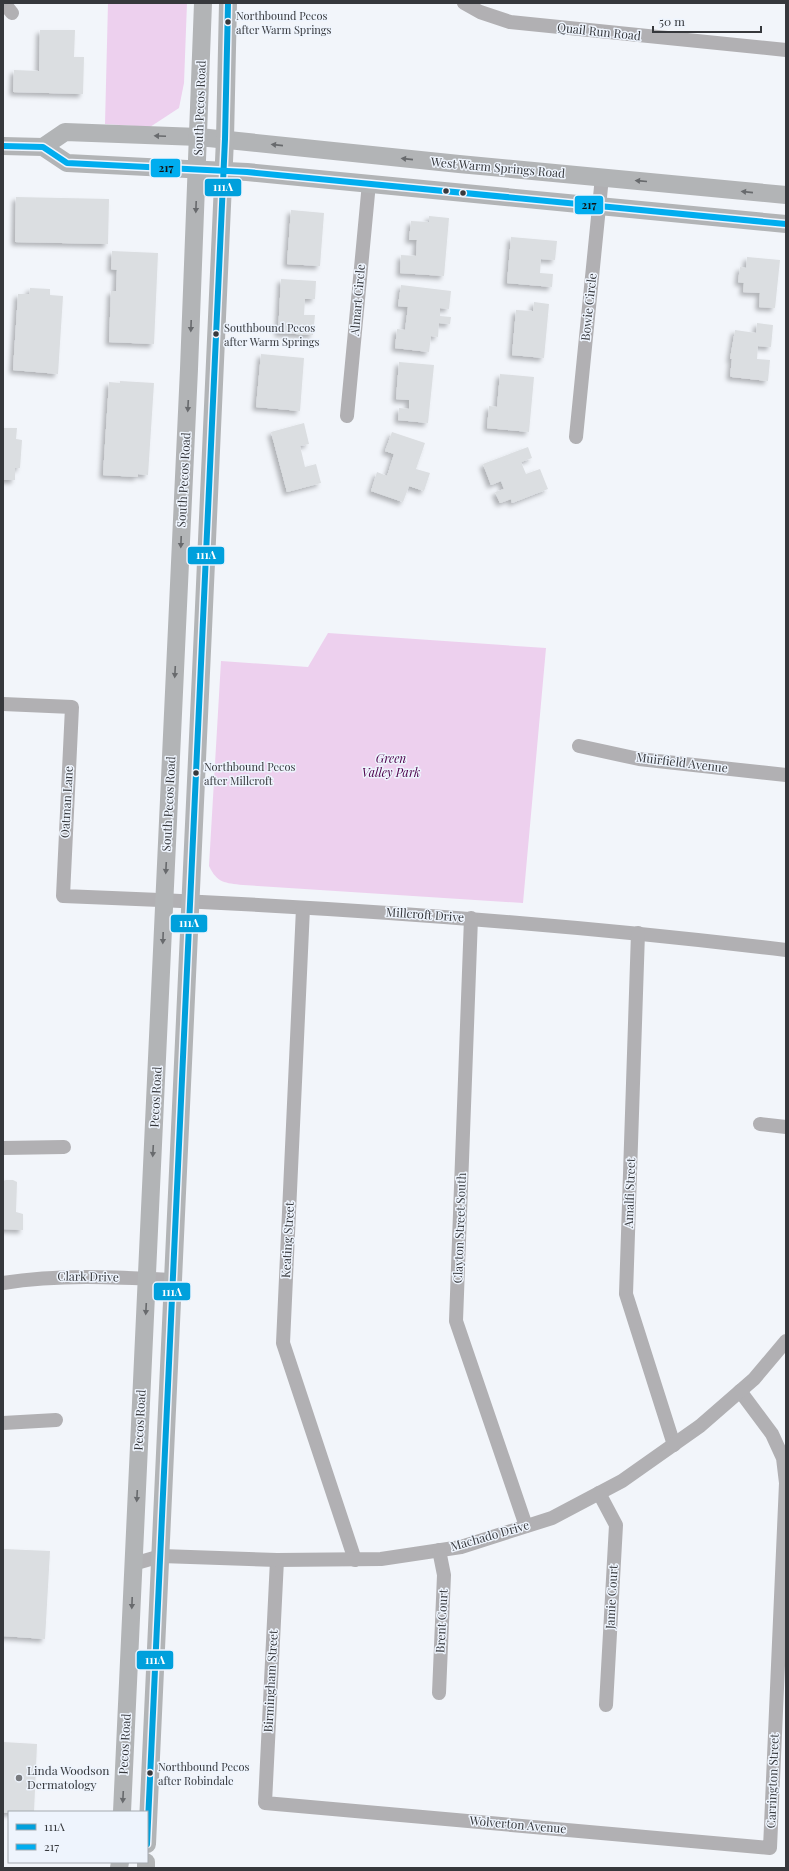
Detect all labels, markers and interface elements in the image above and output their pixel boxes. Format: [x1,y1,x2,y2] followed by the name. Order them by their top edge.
[236,8,332,37] place label: Northbound Pecos after Warm Springs
[653,8,761,34] scale bar
[659,13,685,29] text: 50 m
[223,17,233,27] marker: Northbound Pecos after Warm Springs
[557,19,642,43] street label: Quail Run Road
[189,60,209,156] street label: South Pecos Road
[154,132,166,139] one-way arrow
[271,142,283,148] one-way arrow
[429,153,566,181] street label: West Warm Springs Road
[401,156,413,162] one-way arrow
[150,158,181,178] line badge: 217
[159,160,173,175] text: 217
[204,178,242,197] line badge: 111A
[635,178,647,185] one-way arrow
[213,179,234,194] text: 111A
[441,186,451,196] unlabelled marker
[458,188,468,198] unlabelled marker
[741,188,753,195] one-way arrow
[574,195,604,215] line badge: 217
[582,197,596,212] text: 217
[193,201,199,214] one-way arrow
[346,263,368,338] street label: Almart Circle
[577,272,600,341] street label: Bowie Circle
[188,320,194,333] one-way arrow
[224,320,320,349] place label: Southbound Pecos after Warm Springs
[211,329,221,339] marker: Southbound Pecos after Warm Springs
[184,400,191,412] one-way arrow
[173,432,193,528] street label: South Pecos Road
[178,536,184,549] one-way arrow
[187,546,225,565] line badge: 111A
[196,547,217,562] text: 111A
[172,666,179,678] one-way arrow
[635,748,729,776] street label: Muirfield Avenue
[362,750,420,780] park label: Green Valley Park
[158,756,178,852] street label: South Pecos Road
[204,759,295,788] place label: Northbound Pecos after Millcroft
[56,765,76,838] street label: Oatman Lane
[191,768,201,778] marker: Northbound Pecos after Millcroft
[163,862,170,874] one-way arrow
[385,903,465,925] street label: Millcroft Drive
[170,914,208,933] line badge: 111A
[179,915,200,930] text: 111A
[160,932,166,945] one-way arrow
[145,1066,165,1128] street label: Pecos Road
[150,1145,157,1157] one-way arrow
[620,1157,638,1229] street label: Amalfi Street
[449,1172,469,1284] street label: Clayton Street South
[277,1201,297,1278] street label: Keating Street
[57,1267,119,1285] street label: Clark Drive
[153,1282,191,1301] line badge: 111A
[162,1284,183,1299] text: 111A
[142,1303,149,1315] one-way arrow
[129,1389,149,1451] street label: Pecos Road
[133,1490,140,1502] one-way arrow
[449,1516,531,1554] street label: Machado Drive
[601,1564,621,1630] street label: Jamie Court
[431,1588,451,1653] street label: Brent Court
[128,1597,135,1609] one-way arrow
[259,1628,281,1733] street label: Birmingham Street
[136,1650,174,1670] line badge: 111A
[145,1652,166,1667] text: 111A
[114,1713,134,1775] street label: Pecos Road
[762,1732,782,1829] street label: Carrington Street
[158,1759,249,1788] place label: Northbound Pecos after Robindale
[27,1762,109,1792] place label: Linda Woodson Dermatology
[145,1768,155,1778] marker: Northbound Pecos after Robindale
[14,1773,24,1783] marker: Linda Woodson Dermatology
[119,1791,126,1803] one-way arrow
[8,1811,148,1863] legend
[468,1812,567,1836] street label: Wolverton Avenue
[44,1818,65,1834] text: 111A
[44,1838,59,1854] text: 217

